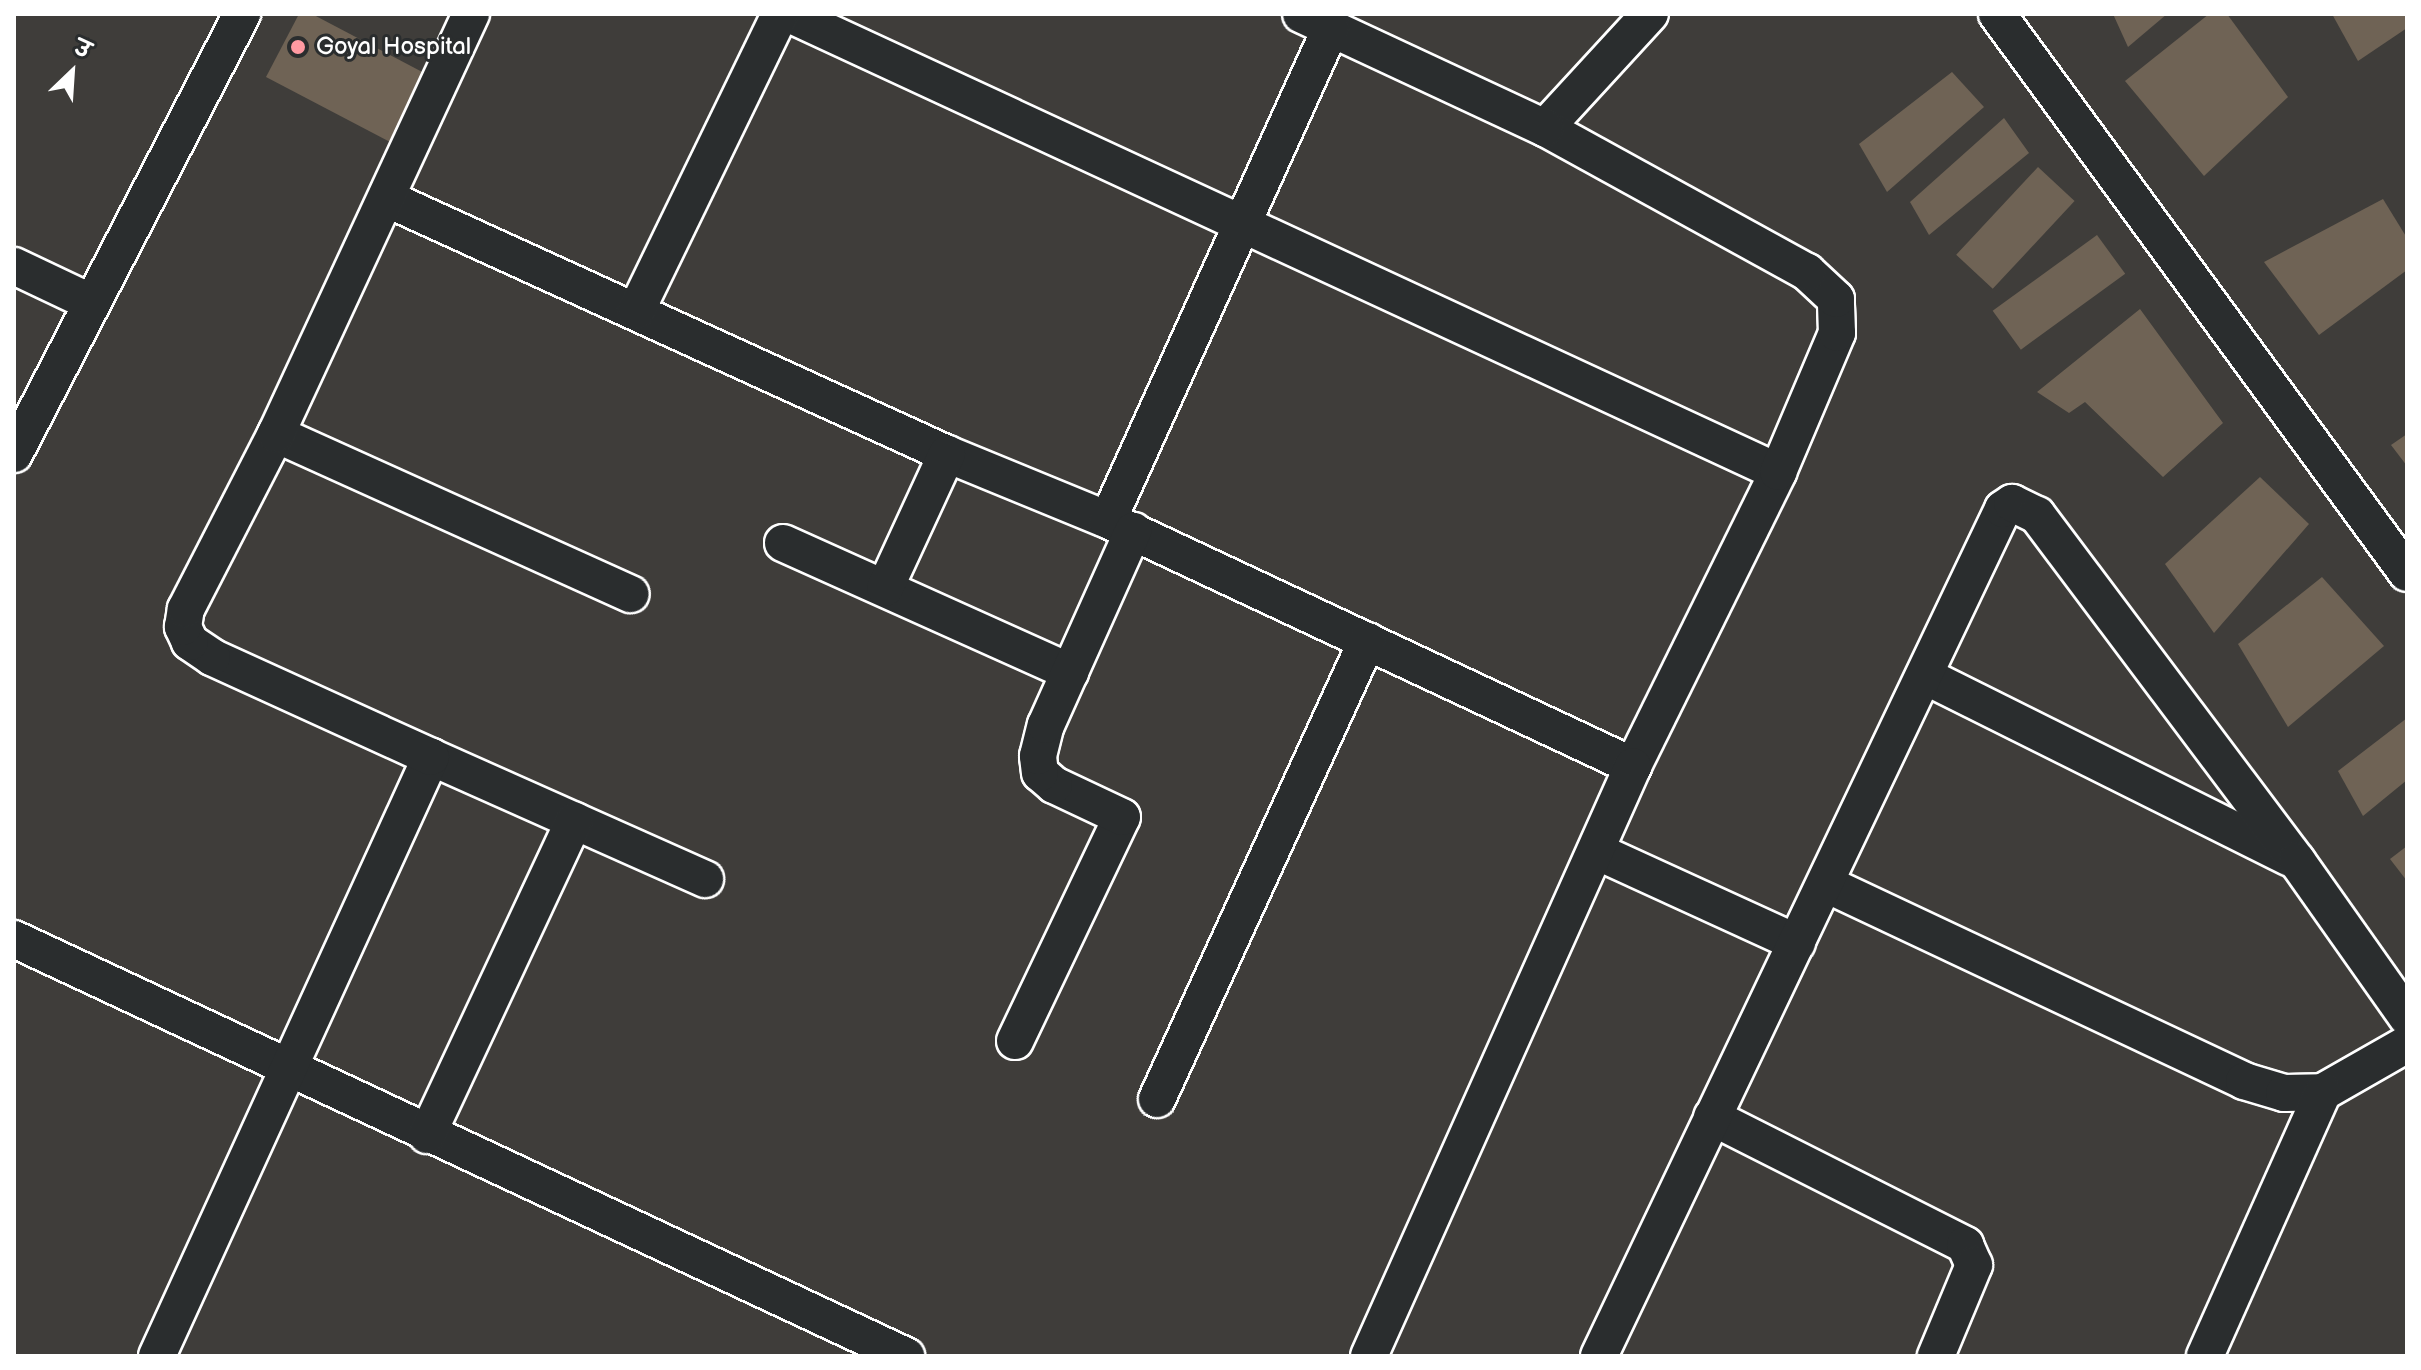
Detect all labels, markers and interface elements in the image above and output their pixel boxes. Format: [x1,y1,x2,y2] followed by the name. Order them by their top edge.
[32,32,112,112] north arrow
[316,33,471,61] place label: Goyal Hospital
[70,34,95,65] text: उ
[287,36,309,58] marker: Goyal Hospital

